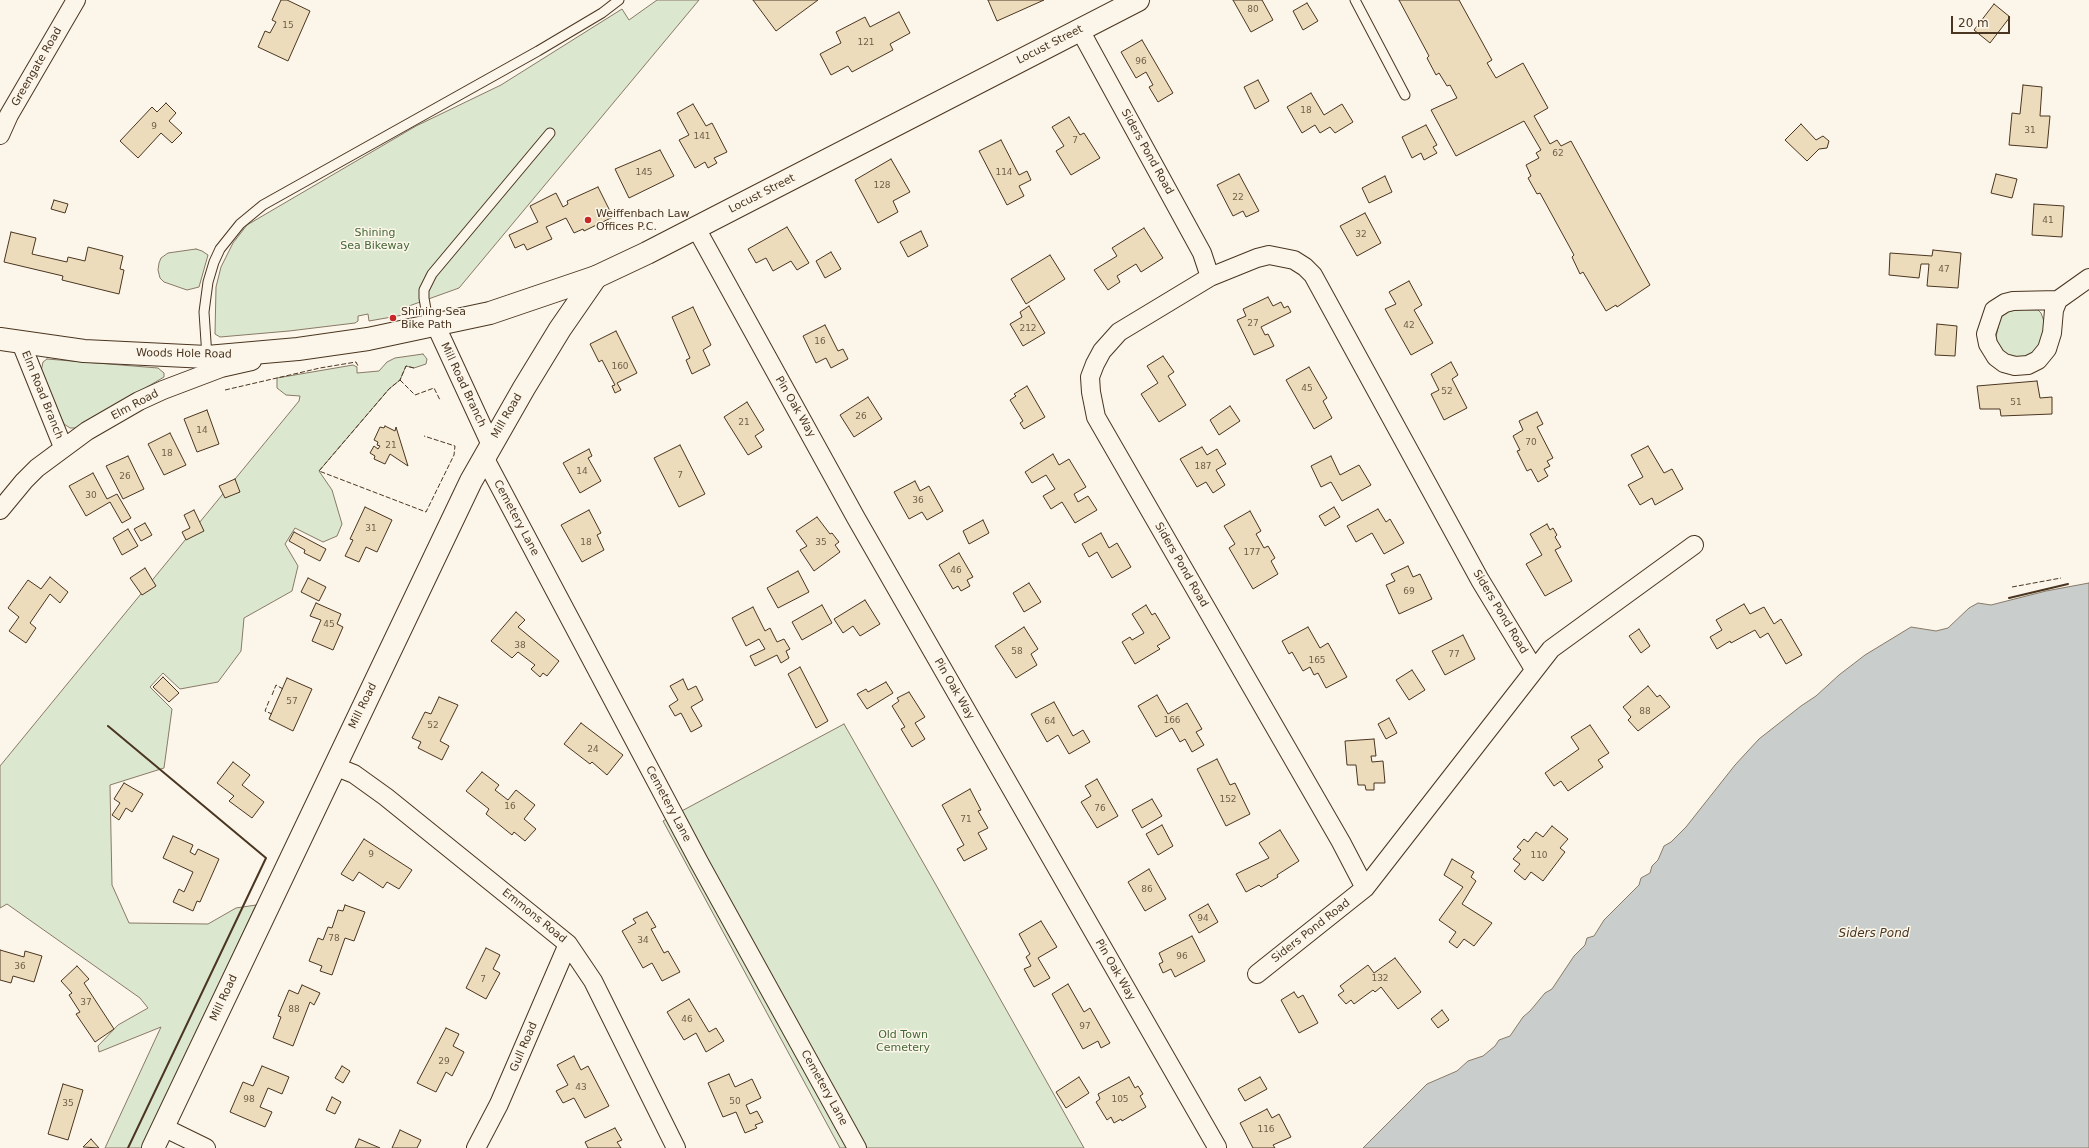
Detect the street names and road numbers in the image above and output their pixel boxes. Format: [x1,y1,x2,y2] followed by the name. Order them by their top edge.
[1015,23,1085,67] street label: Locust Street
[9,25,65,109] street label: Greengate Road
[1118,107,1176,197] street label: Siders Pond Road
[727,172,797,216] street label: Locust Street
[438,340,488,430] street label: Mill Road Branch
[136,347,232,361] street label: Woods Hole Road
[18,349,66,441] street label: Elm Road Branch
[772,374,818,440] street label: Pin Oak Way
[109,387,161,423] street label: Elm Road
[489,391,525,441] street label: Mill Road
[490,478,542,558] street label: Cemetery Lane
[1151,520,1211,610] street label: Siders Pond Road
[1470,568,1530,656] street label: Siders Pond Road
[931,656,977,722] street label: Pin Oak Way
[346,681,380,731] street label: Mill Road
[642,764,694,844] street label: Cemetery Lane
[499,886,569,946] street label: Emmons Road
[1269,896,1353,966] street label: Siders Pond Road
[1092,937,1138,1003] street label: Pin Oak Way
[208,973,240,1023] street label: Mill Road
[508,1020,540,1074] street label: Gull Road
[798,1048,850,1128] street label: Cemetery Lane

